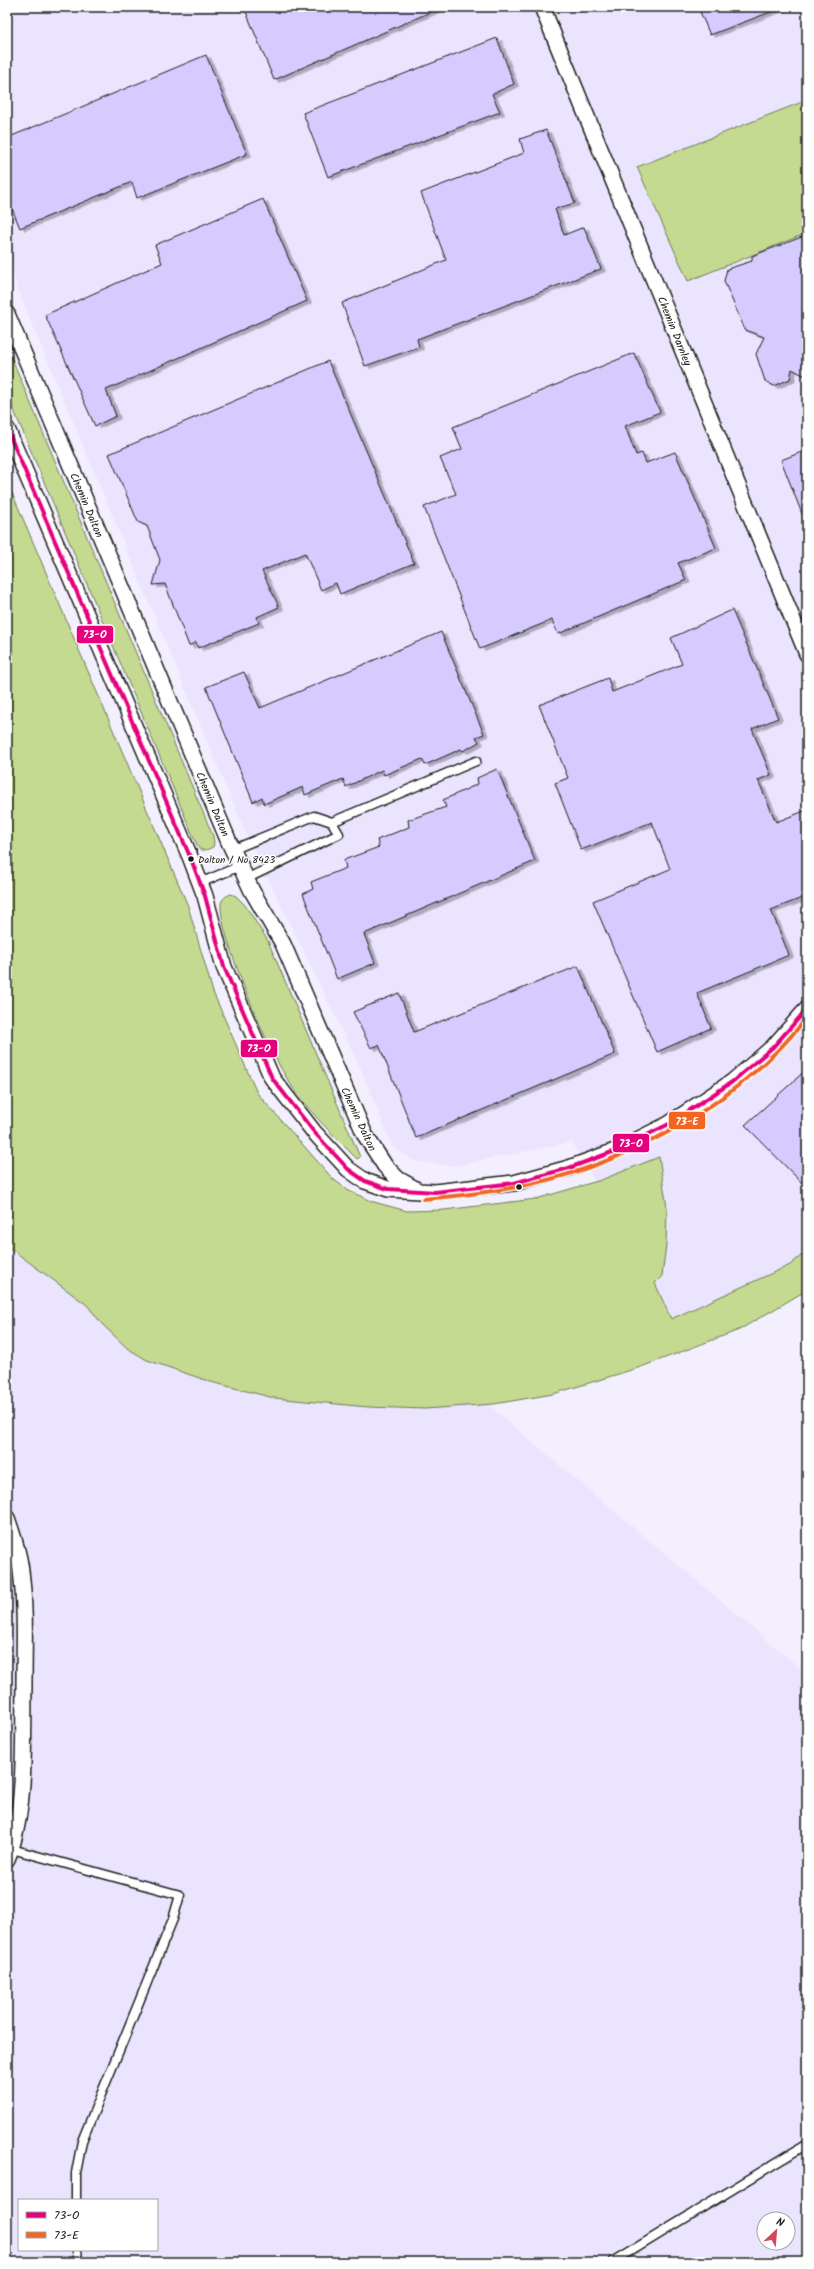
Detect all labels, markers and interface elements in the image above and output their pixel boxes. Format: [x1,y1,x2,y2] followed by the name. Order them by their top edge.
[652,294,697,370] street label: Chemin Darnley
[64,470,108,541] street label: Chemin Dalton
[76,625,114,644] line badge: 73-O
[83,626,107,644] text: 73-O
[190,769,234,840] street label: Chemin Dalton
[198,852,276,868] place label: Dalton / No 8423
[186,854,196,864] marker: Dalton / No 8423
[240,1039,278,1058] line badge: 73-O
[247,1040,271,1058] text: 73-O
[335,1084,381,1155] street label: Chemin Dalton
[668,1111,706,1130] line badge: 73-E
[675,1113,699,1131] text: 73-E
[612,1133,650,1153] line badge: 73-O
[619,1135,643,1153] text: 73-O
[514,1182,524,1192] unlabelled marker
[18,2199,158,2251] legend
[54,2206,80,2225] text: 73-O
[756,2211,796,2251] north arrow
[773,2213,787,2233] text: N
[54,2226,80,2245] text: 73-E

